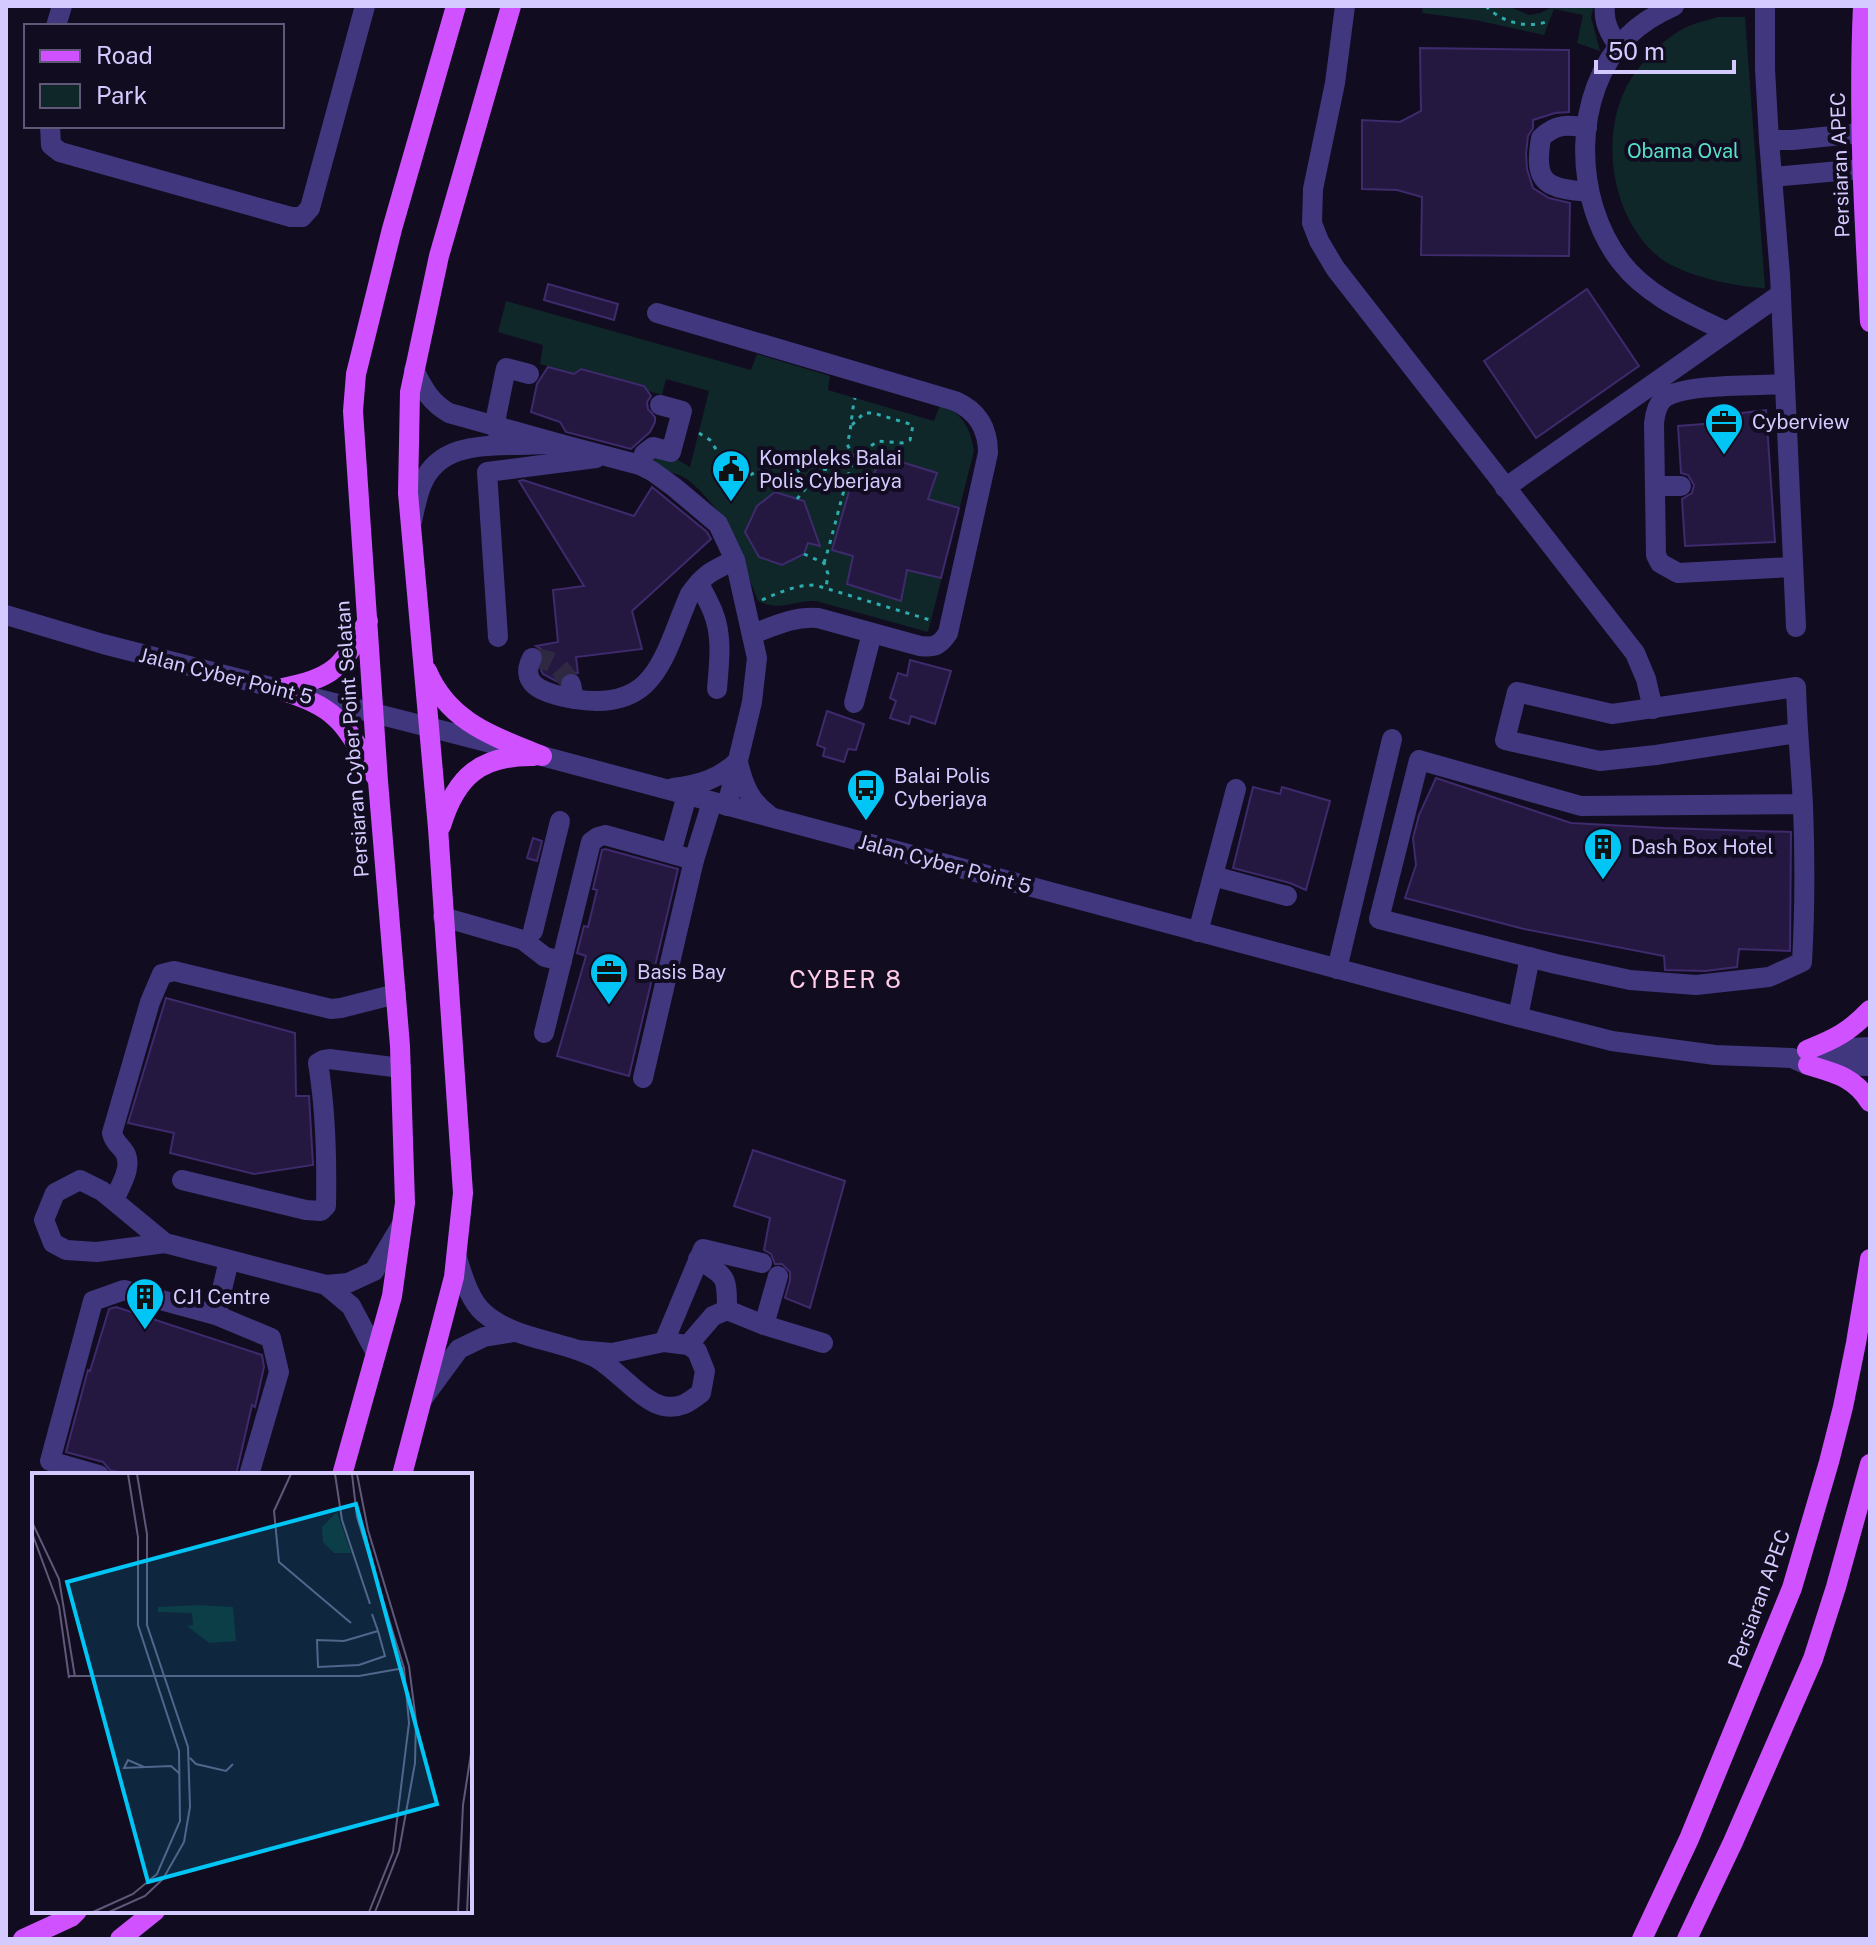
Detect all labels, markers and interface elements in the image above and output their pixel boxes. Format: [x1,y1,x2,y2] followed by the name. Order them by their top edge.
[24,24,284,128] legend
[1596,24,1734,74] scale bar
[1608,37,1665,65] text: 50 m
[96,41,153,69] text: Road
[96,81,147,109] text: Park
[1825,92,1855,238] street label: Persiaran APEC
[1627,139,1739,163] park label: Obama Oval
[1703,401,1745,456] office icon: Cyberview
[1752,410,1850,434] place label: Cyberview
[759,446,902,493] place label: Kompleks Balai Polis Cyberjaya
[710,448,752,503] public building icon: Kompleks Balai Polis Cyberjaya
[330,600,374,878] street label: Persiaran Cyber Point Selatan
[137,643,315,709] street label: Jalan Cyber Point 5
[894,764,990,811] place label: Balai Polis Cyberjaya
[845,767,887,822] bus stop icon: Balai Polis Cyberjaya
[1582,826,1624,881] building icon: Dash Box Hotel
[856,829,1034,899] street label: Jalan Cyber Point 5
[1631,835,1774,859] place label: Dash Box Hotel
[588,951,630,1006] office icon: Basis Bay
[637,960,726,984] place label: Basis Bay
[789,965,903,993] district label: CYBER 8
[124,1276,166,1331] building icon: CJ1 Centre
[173,1285,270,1309] place label: CJ1 Centre
[32,1473,472,1913] inset map
[1723,1526,1795,1672] street label: Persiaran APEC

